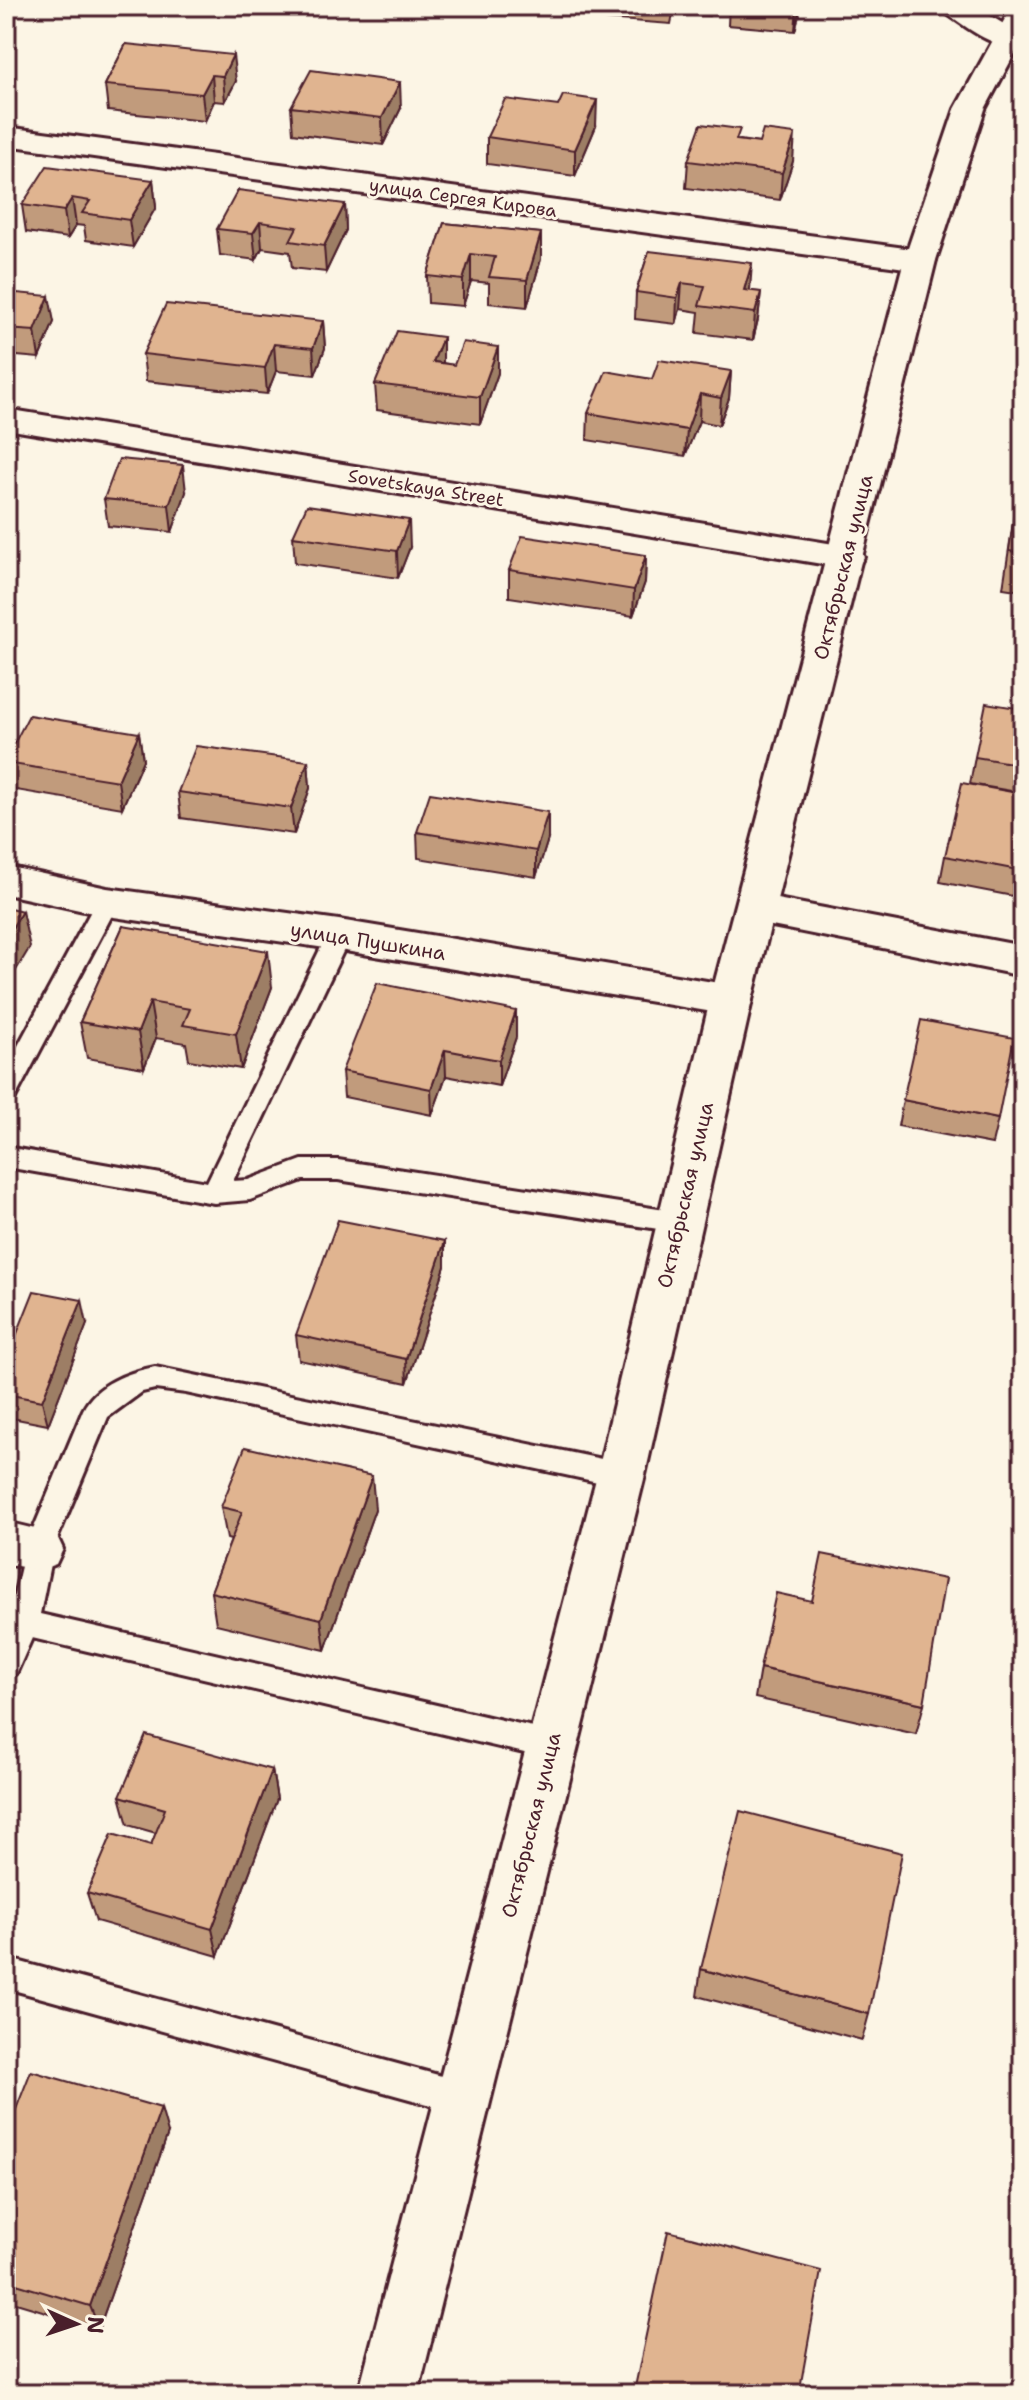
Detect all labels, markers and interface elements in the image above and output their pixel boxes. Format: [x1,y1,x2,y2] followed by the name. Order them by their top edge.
[368,173,558,223] street label: улица Сергея Кирова
[346,464,506,512] street label: Sovetskaya Street
[807,471,879,662] street label: Октябрьская улица
[288,916,448,966] street label: улица Пушкина
[651,1099,719,1291] street label: Октябрьская улица
[495,1729,567,1920] street label: Октябрьская улица
[36,2284,116,2364] north arrow
[81,2316,110,2334] text: N

